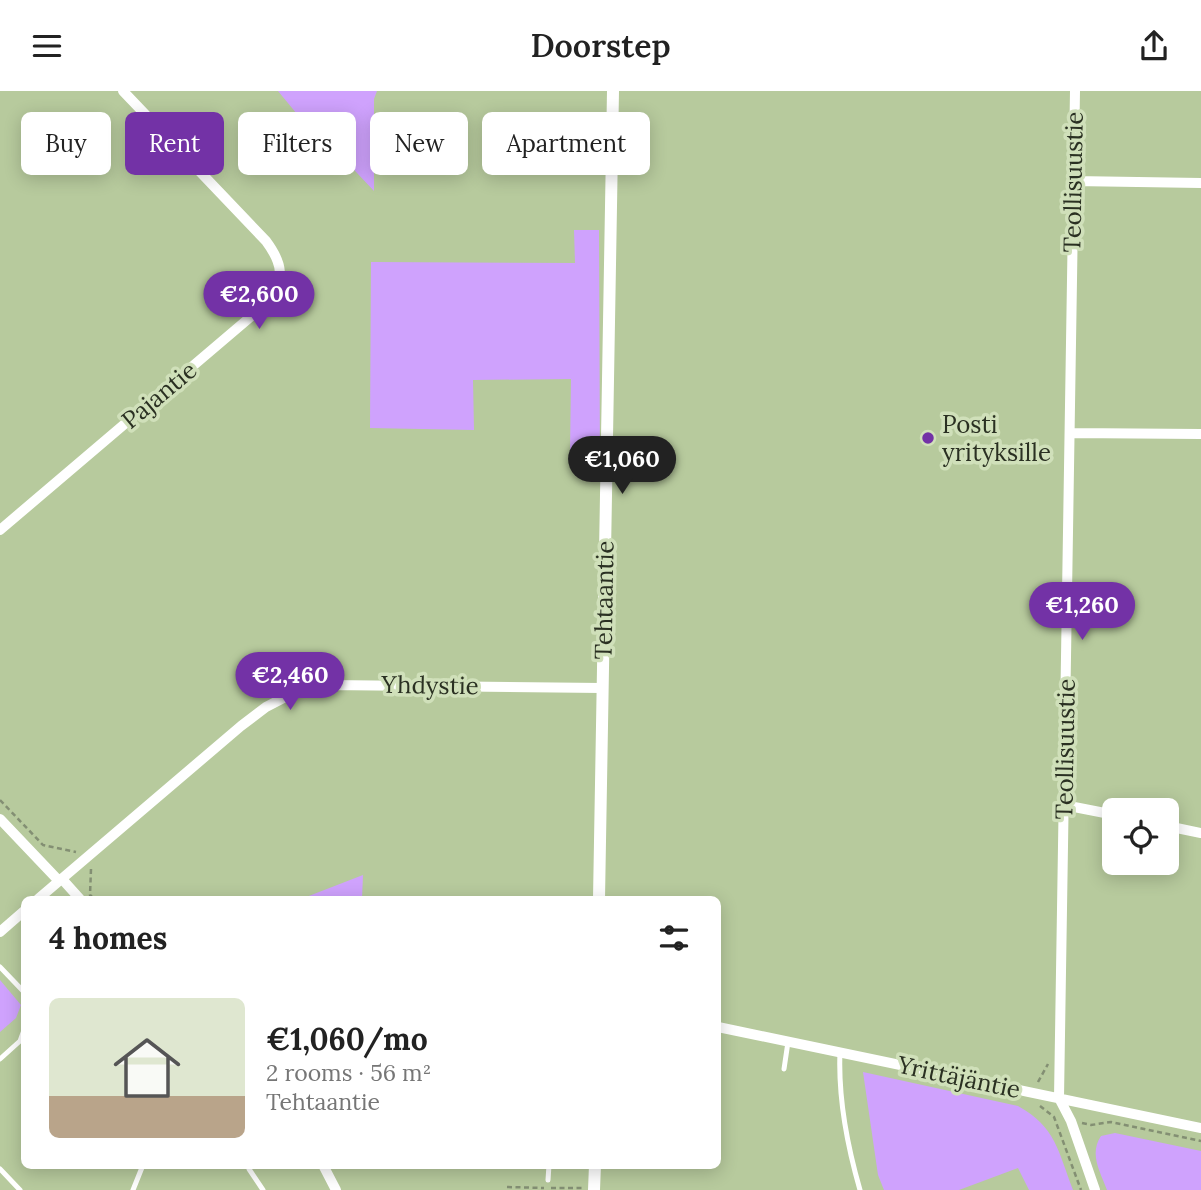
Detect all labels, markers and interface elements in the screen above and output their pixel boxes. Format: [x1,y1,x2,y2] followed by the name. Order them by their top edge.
[530,25,671,66] text: Doorstep
[28,27,66,65] icon: menu
[1135,27,1173,65] icon: share
[1056,111,1090,253] street label: Teollisuustie
[21,112,111,175] chip: Buy
[125,112,224,175] chip: Rent
[238,112,356,175] chip: Filters
[370,112,468,175] chip: New
[482,112,650,175] chip: Apartment
[202,271,316,331] pin: €2,600
[219,279,299,308] text: €2,600
[115,355,203,435] street label: Pajantie
[942,409,1051,468] place label: Posti yrityksille
[920,430,936,446] marker: Posti yrityksille
[565,437,679,496] pin: €1,060
[584,444,660,473] text: €1,060
[587,540,621,660] street label: Tehtaantie
[1025,582,1139,642] pin: €1,260
[1045,590,1119,619] text: €1,260
[233,653,347,712] pin: €2,460
[251,660,329,689] text: €2,460
[380,669,479,701] street label: Yhdystie
[1048,678,1082,820] street label: Teollisuustie
[1102,798,1179,875] map controls
[1102,798,1179,875] button: locate
[49,919,167,957] text: 4 homes
[655,919,693,957] icon: filters
[266,1020,428,1058] text: €1,060/mo
[105,1026,189,1110] icon: home
[894,1049,1023,1105] street label: Yrittäjäntie
[266,1058,431,1087] text: 2 rooms · 56 m²
[266,1087,380,1116] text: Tehtaantie

